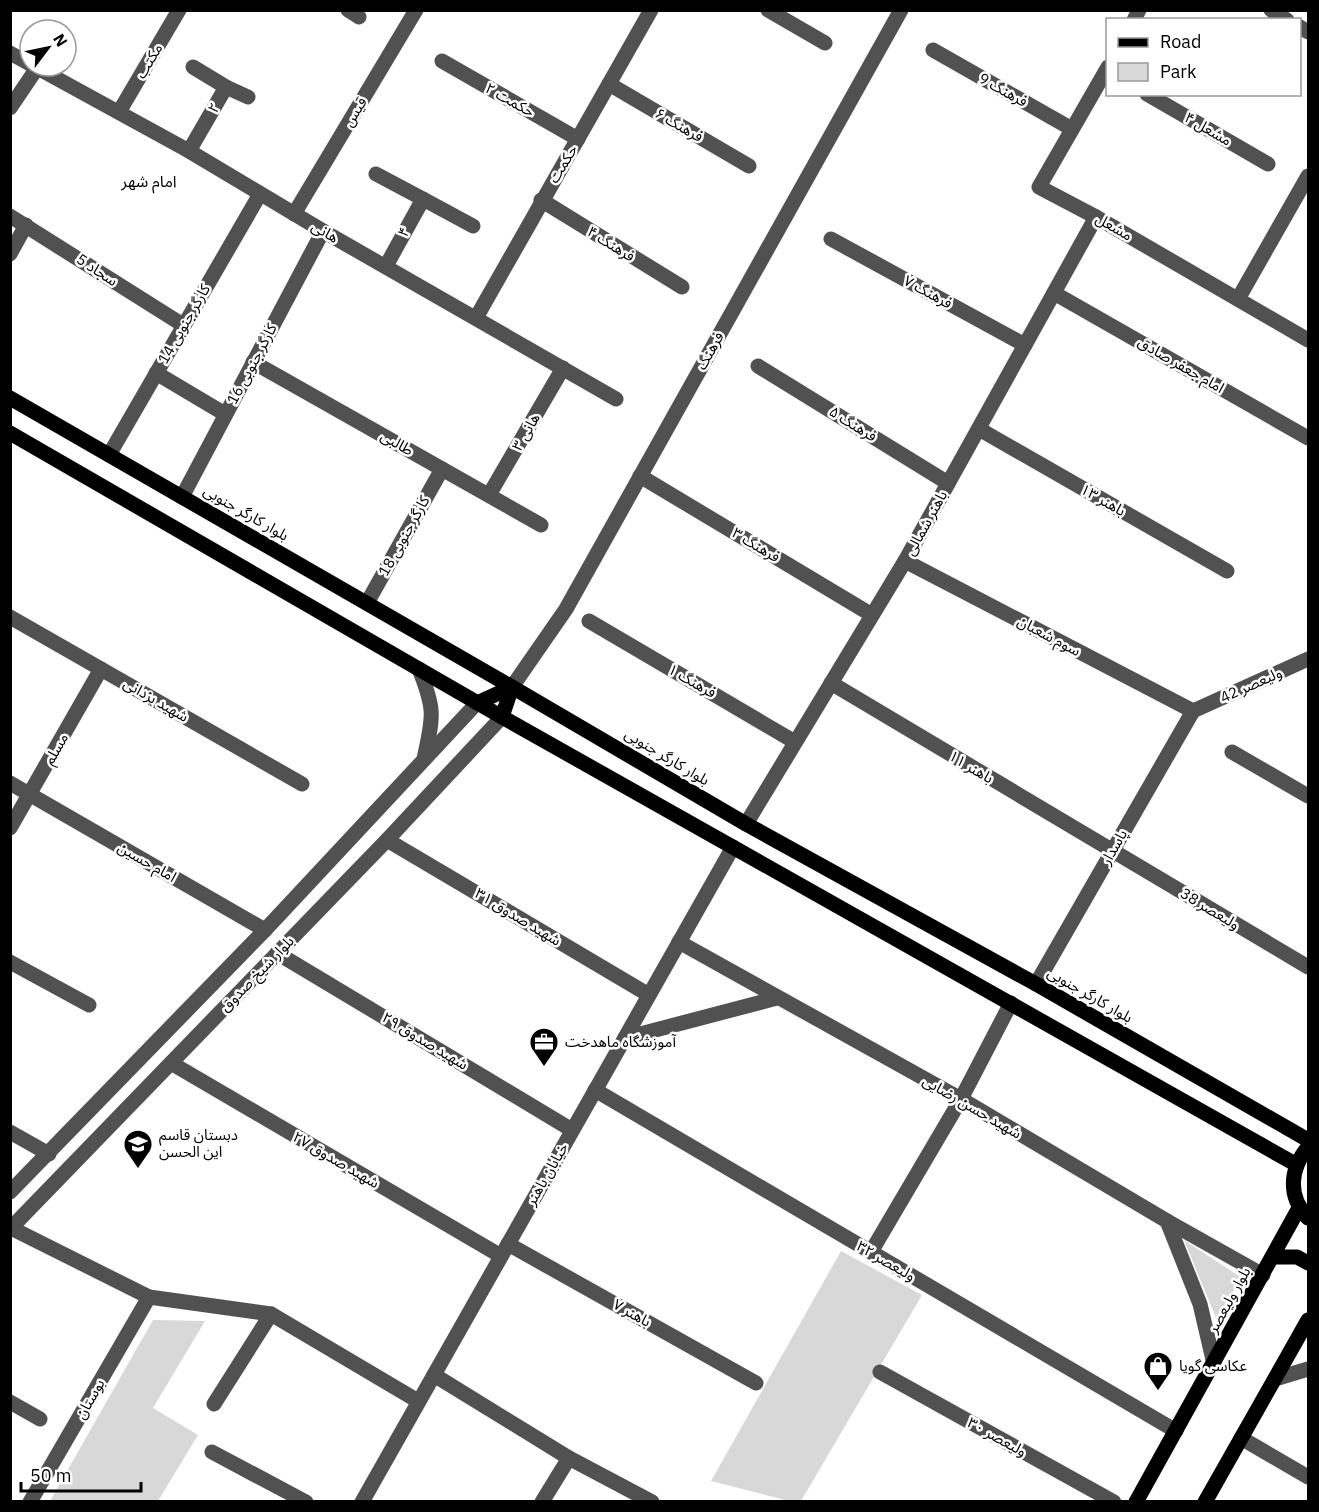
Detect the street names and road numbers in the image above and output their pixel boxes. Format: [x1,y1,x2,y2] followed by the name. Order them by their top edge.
[131,40,166,82] street label: مکتب
[975,68,1031,111] street label: فرهنگ 9
[482,78,538,121] street label: حکمت ۲
[338,93,371,130] street label: قیس
[203,99,224,116] street label: ۲
[652,103,707,146] street label: فرهنگ ۶
[1181,107,1235,150] street label: مشعل ۴
[544,141,581,186] street label: حکمت
[1092,208,1136,245] street label: مشعل
[308,216,342,247] street label: هانی
[584,222,639,266] street label: فرهنگ ۴
[393,223,414,240] street label: ۴
[73,249,122,290] street label: سجاد 5
[901,271,956,313] street label: فرهنگ ۷
[153,280,214,367] street label: کارگر جنوبی 14
[222,319,281,407] street label: کارگر جنوبی 16
[691,328,728,373] street label: فرهنگ
[1134,332,1228,399] street label: امام جعفر صادق
[826,402,881,446] street label: فرهنگ ۵
[507,410,544,454] street label: هانی ۳
[378,426,417,459] street label: طالبی
[1077,479,1129,520] street label: باهنر ۱۳
[200,480,292,545] street label: بلوار کارگر جنوبی
[900,487,951,559] street label: باهنر شمالی
[374,492,434,579] street label: کارگر جنوبی 18
[729,523,784,566] street label: فرهنگ ۳
[1013,611,1084,662] street label: سوم شعبان
[665,659,720,702] street label: فرهنگ ۱
[1217,662,1285,707] street label: ولیعصر 42
[120,673,192,726] street label: شهید یزدانی
[621,724,713,789] street label: بلوار کارگر جنوبی
[39,729,74,769] street label: مسلم
[945,746,997,787] street label: باهنر ۱۱
[1095,826,1132,869] street label: پاسدار
[113,837,180,888] street label: امام حسین
[472,883,565,950] street label: شهید صدوق ۳۱
[1177,883,1243,934] street label: ولیعصر 38
[216,932,300,1018] street label: بلوار شیخ صدوق
[1044,962,1136,1027] street label: بلوار کارگر جنوبی
[379,1007,472,1074] street label: شهید صدوق ۲۹
[919,1071,1025,1143] street label: شهید حسن رضایی
[289,1127,383,1192] street label: شهید صدوق ۲۷
[521,1139,572,1209] street label: خیابان باهنر
[853,1236,919,1285] street label: ولیعصر ۳۲
[1202,1263,1254,1337] street label: بلوار ولیعصر
[610,1295,654,1331] street label: باهنر ۷
[71,1375,109,1422] street label: بوستان
[964,1413,1030,1461] street label: ولیعصر ۳۰

